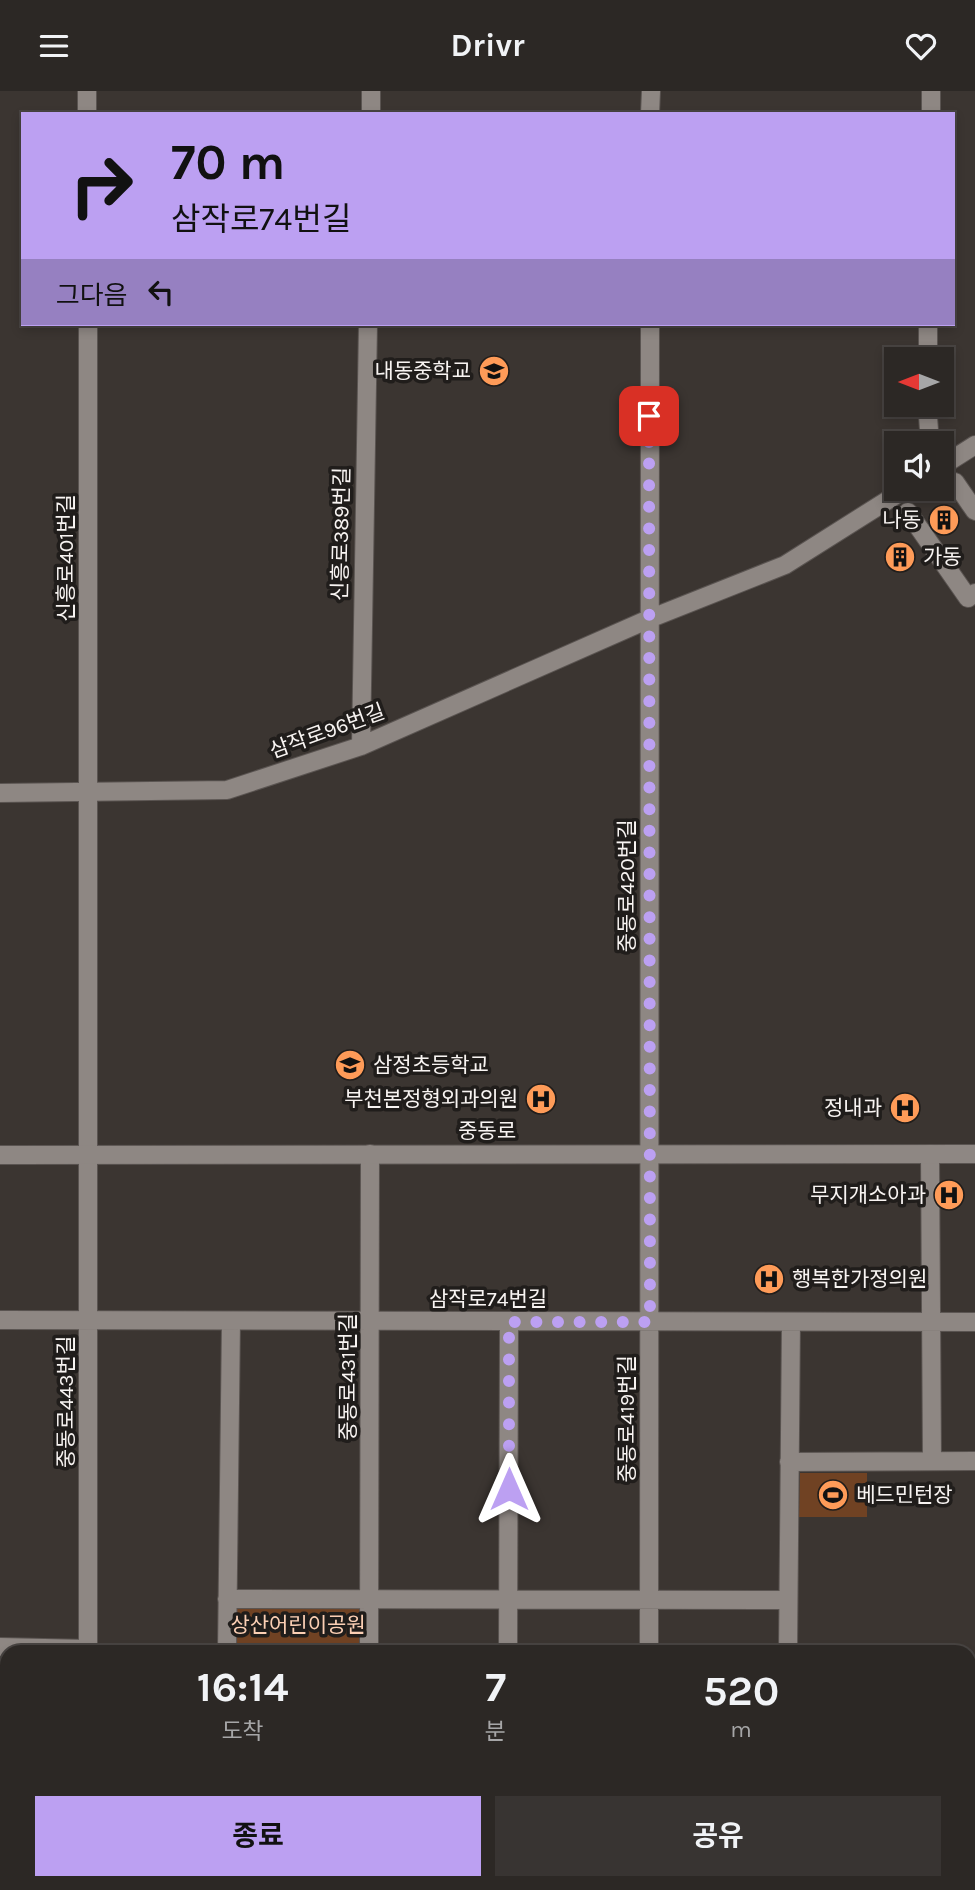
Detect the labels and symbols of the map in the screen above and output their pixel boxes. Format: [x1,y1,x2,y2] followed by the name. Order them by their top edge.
[884,347,954,417] north arrow
[477,354,511,388] school or university icon: 내동중학교
[374,359,471,383] place label: 내동중학교
[619,386,679,446] pin
[328,467,354,601] street label: 신흥로389번길
[54,494,78,622] street label: 신흥로401번길
[927,503,961,537] building icon: 나동
[882,508,921,532] place label: 나동
[883,540,917,574] building icon: 가동
[923,545,962,569] place label: 가동
[266,699,388,763] street label: 삼작로96번길
[615,820,639,952] street label: 중동로420번길
[333,1048,367,1082] school or university icon: 삼정초등학교
[373,1053,489,1077] place label: 삼정초등학교
[524,1082,558,1116] hospital icon: 부천본정형외과의원
[344,1087,518,1111] place label: 부천본정형외과의원
[888,1091,922,1125] hospital icon: 정내과
[824,1096,882,1120] place label: 정내과
[458,1119,516,1143] street label: 중동로
[932,1178,966,1212] hospital icon: 무지개소아과
[810,1183,926,1207] place label: 무지개소아과
[752,1262,786,1296] hospital icon: 행복한가정의원
[792,1267,927,1291] place label: 행복한가정의원
[429,1287,547,1311] street label: 삼작로74번길
[336,1313,360,1441] street label: 중동로431번길
[54,1336,78,1468] street label: 중동로443번길
[615,1355,639,1483] street label: 중동로419번길
[472,1452,546,1526] position arrow
[816,1478,850,1512] sports icon: 베드민턴장
[856,1483,953,1507] place label: 베드민턴장
[230,1613,366,1637] park label: 상산어린이공원

